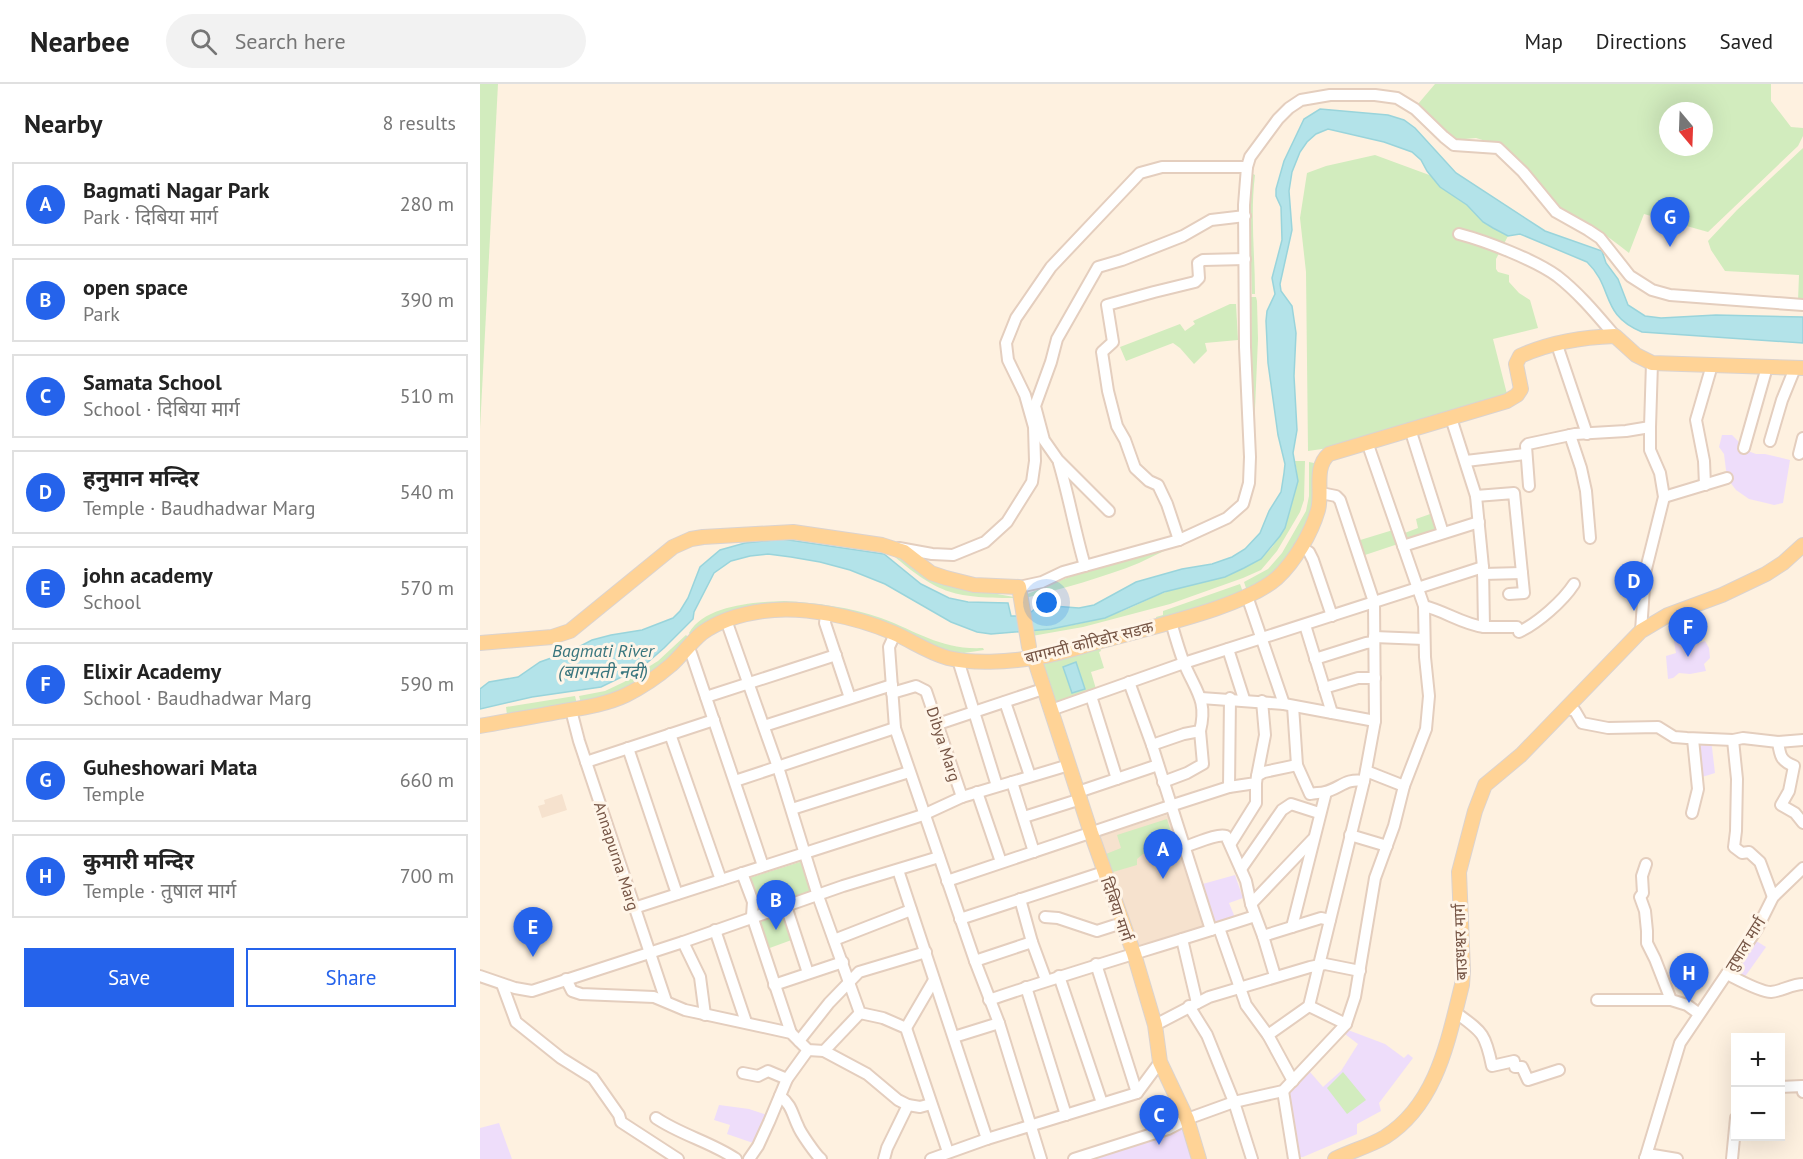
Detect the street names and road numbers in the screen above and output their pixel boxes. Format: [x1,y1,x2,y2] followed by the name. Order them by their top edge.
[1023,616,1156,668] street label: बागमती कोरिडोर सडक
[923,704,965,784] street label: Dibya Marg
[590,799,644,913] street label: Annapurna Marg
[1097,874,1138,945] street label: दिबिया मार्ग
[1449,902,1471,981] street label: बाउधश्वर मार्ग
[1721,912,1771,975] street label: तुषाल मार्ग

